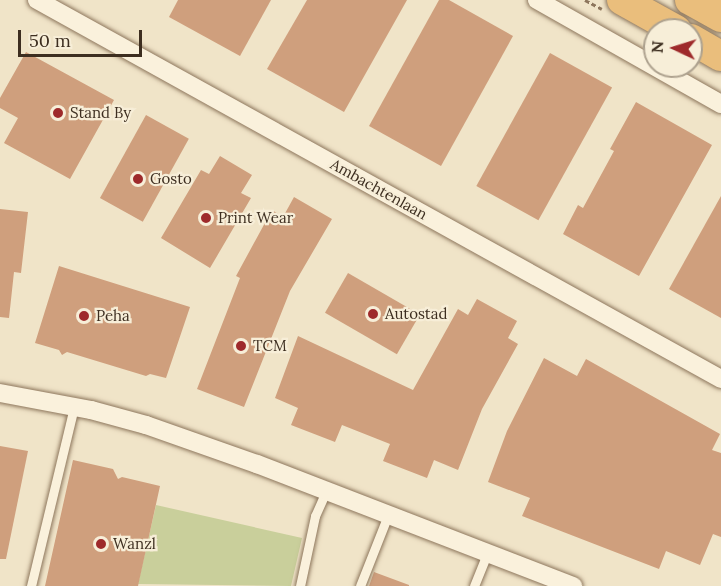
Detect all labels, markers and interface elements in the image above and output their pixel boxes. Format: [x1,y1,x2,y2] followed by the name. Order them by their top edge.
[21,18,146,56] scale bar
[643,18,703,78] north arrow
[29,29,71,52] text: 50 m
[647,40,667,54] text: N
[70,104,131,122] place label: Stand By
[51,106,65,120] marker: Stand By
[327,155,431,223] street label: Ambachtenlaan
[150,170,192,188] place label: Gosto
[131,172,145,186] marker: Gosto
[218,209,293,227] place label: Print Wear
[199,211,213,225] marker: Print Wear
[385,305,447,323] place label: Autostad
[96,307,130,325] place label: Peha
[366,307,380,321] marker: Autostad
[77,309,91,323] marker: Peha
[253,337,287,355] place label: TCM
[234,339,248,353] marker: TCM
[113,535,156,553] place label: Wanzl
[94,537,108,551] marker: Wanzl

